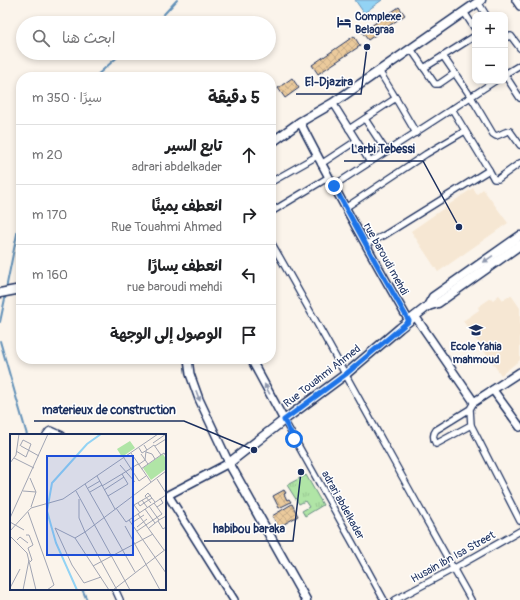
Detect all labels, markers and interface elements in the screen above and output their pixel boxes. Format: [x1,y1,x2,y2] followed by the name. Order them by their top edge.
[355,10,402,36] place label: Complexe Belagraa
[472,12,508,84] map controls
[472,12,508,48] button: +
[336,14,352,30] hotel icon: Complexe Belagraa
[16,16,276,60] search box
[30,27,52,49] icon: search
[62,29,115,48] text: ابحث هنا
[472,48,508,84] button: −
[296,70,361,94] callout: El-Djazira
[305,75,354,90] text: El-Djazira
[208,87,260,108] text: 5 دقيقة
[32,90,102,106] text: سيرًا · 350 m
[165,137,222,156] text: تابع السير
[344,137,423,161] callout: Larbi Tebessi
[351,142,415,157] text: Larbi Tebessi
[238,144,260,166] icon: ahead
[32,147,63,163] text: 20 m
[132,159,222,175] text: adrari abdelkader
[325,177,343,195] route end
[152,197,222,216] text: انعطف يمينًا
[238,204,260,226] icon: right
[32,207,67,223] text: 170 m
[111,219,222,235] text: Rue Touahmi Ahmed
[361,221,411,297] street label: rue baroudi mehdi
[483,255,493,263] one-way arrow
[148,257,222,276] text: انعطف يسارًا
[238,264,260,286] icon: left
[32,267,68,283] text: 160 m
[127,279,222,295] text: rue baroudi mehdi
[468,322,484,338] school or university icon: Ecole Yahia mahmoud
[238,324,260,346] icon: arrive
[110,325,222,344] text: الوصول إلى الوجهة
[450,340,502,366] place label: Ecole Yahia mahmoud
[281,342,363,410] street label: Rue Touahmi Ahmed
[264,384,271,395] one-way arrow
[196,391,202,403] one-way arrow
[34,397,184,421] callout: materieux de construction
[42,403,176,418] text: materieux de construction
[285,430,303,448] route start
[10,434,166,590] inset map
[319,468,367,542] street label: adrari abdelkader
[204,517,293,541] callout: habibou baraka
[213,522,285,537] text: habibou baraka
[409,528,498,586] street label: Husain ibn Isa Street

